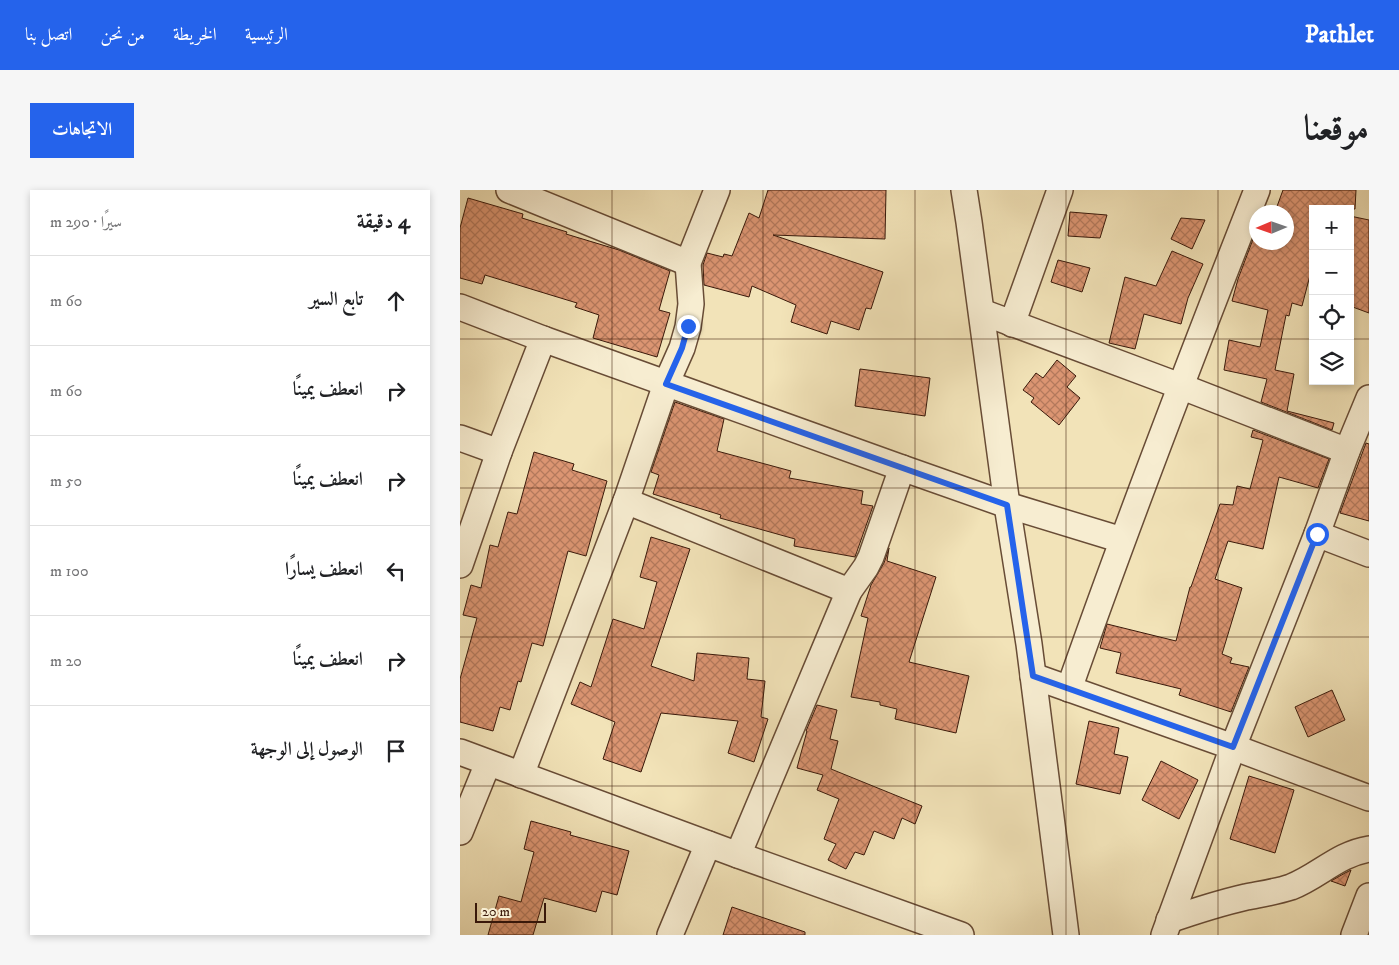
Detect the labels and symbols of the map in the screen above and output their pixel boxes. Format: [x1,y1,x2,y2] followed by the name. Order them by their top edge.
[1249,205,1294,250] north arrow
[677,315,700,338] route end
[1306,523,1329,546] route start
[475,900,546,923] scale bar

